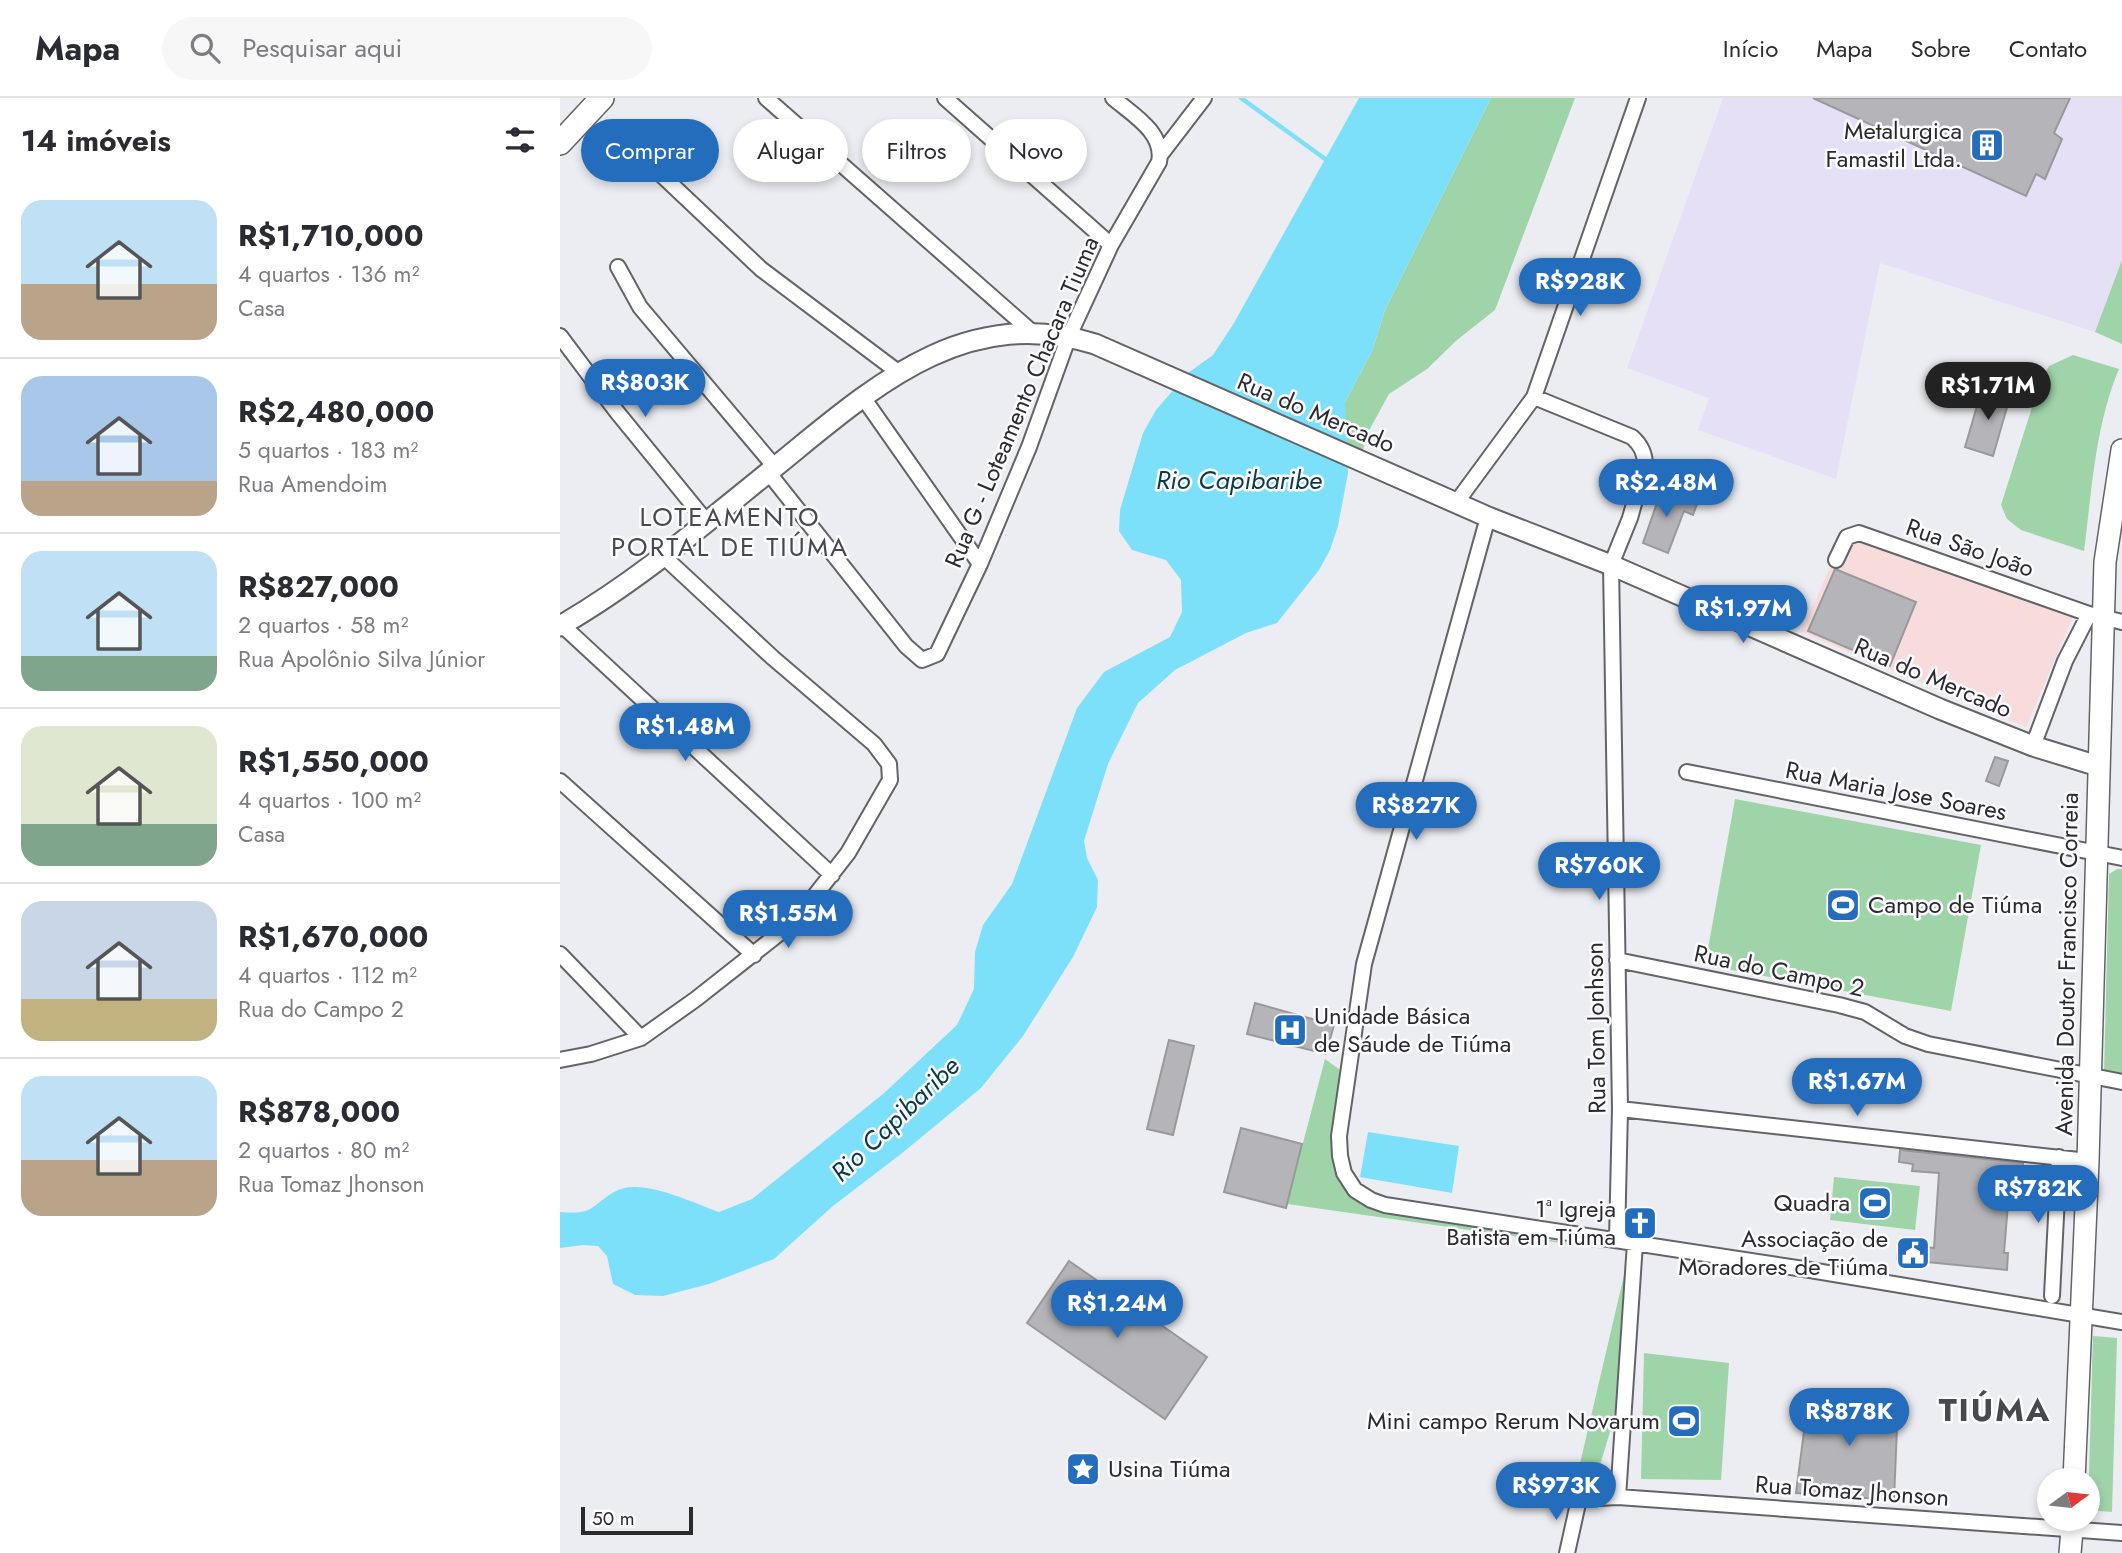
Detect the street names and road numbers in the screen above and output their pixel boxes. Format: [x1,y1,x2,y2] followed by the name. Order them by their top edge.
[936,231,1107,573] street label: Rua G - Loteamento Chacara Tiuma
[1232,364,1400,462] street label: Rua do Mercado
[1901,509,2039,586] street label: Rua São João
[1849,629,2017,727] street label: Rua do Mercado
[1782,752,2010,829] street label: Rua Maria Jose Soares
[2046,792,2087,1136] street label: Avenida Doutor Francisco Correia
[1691,935,1867,1006] street label: Rua do Campo 2
[1577,942,1614,1114] street label: Rua Tom Jonhson
[1754,1466,1950,1515] street label: Rua Tomaz Jhonson

